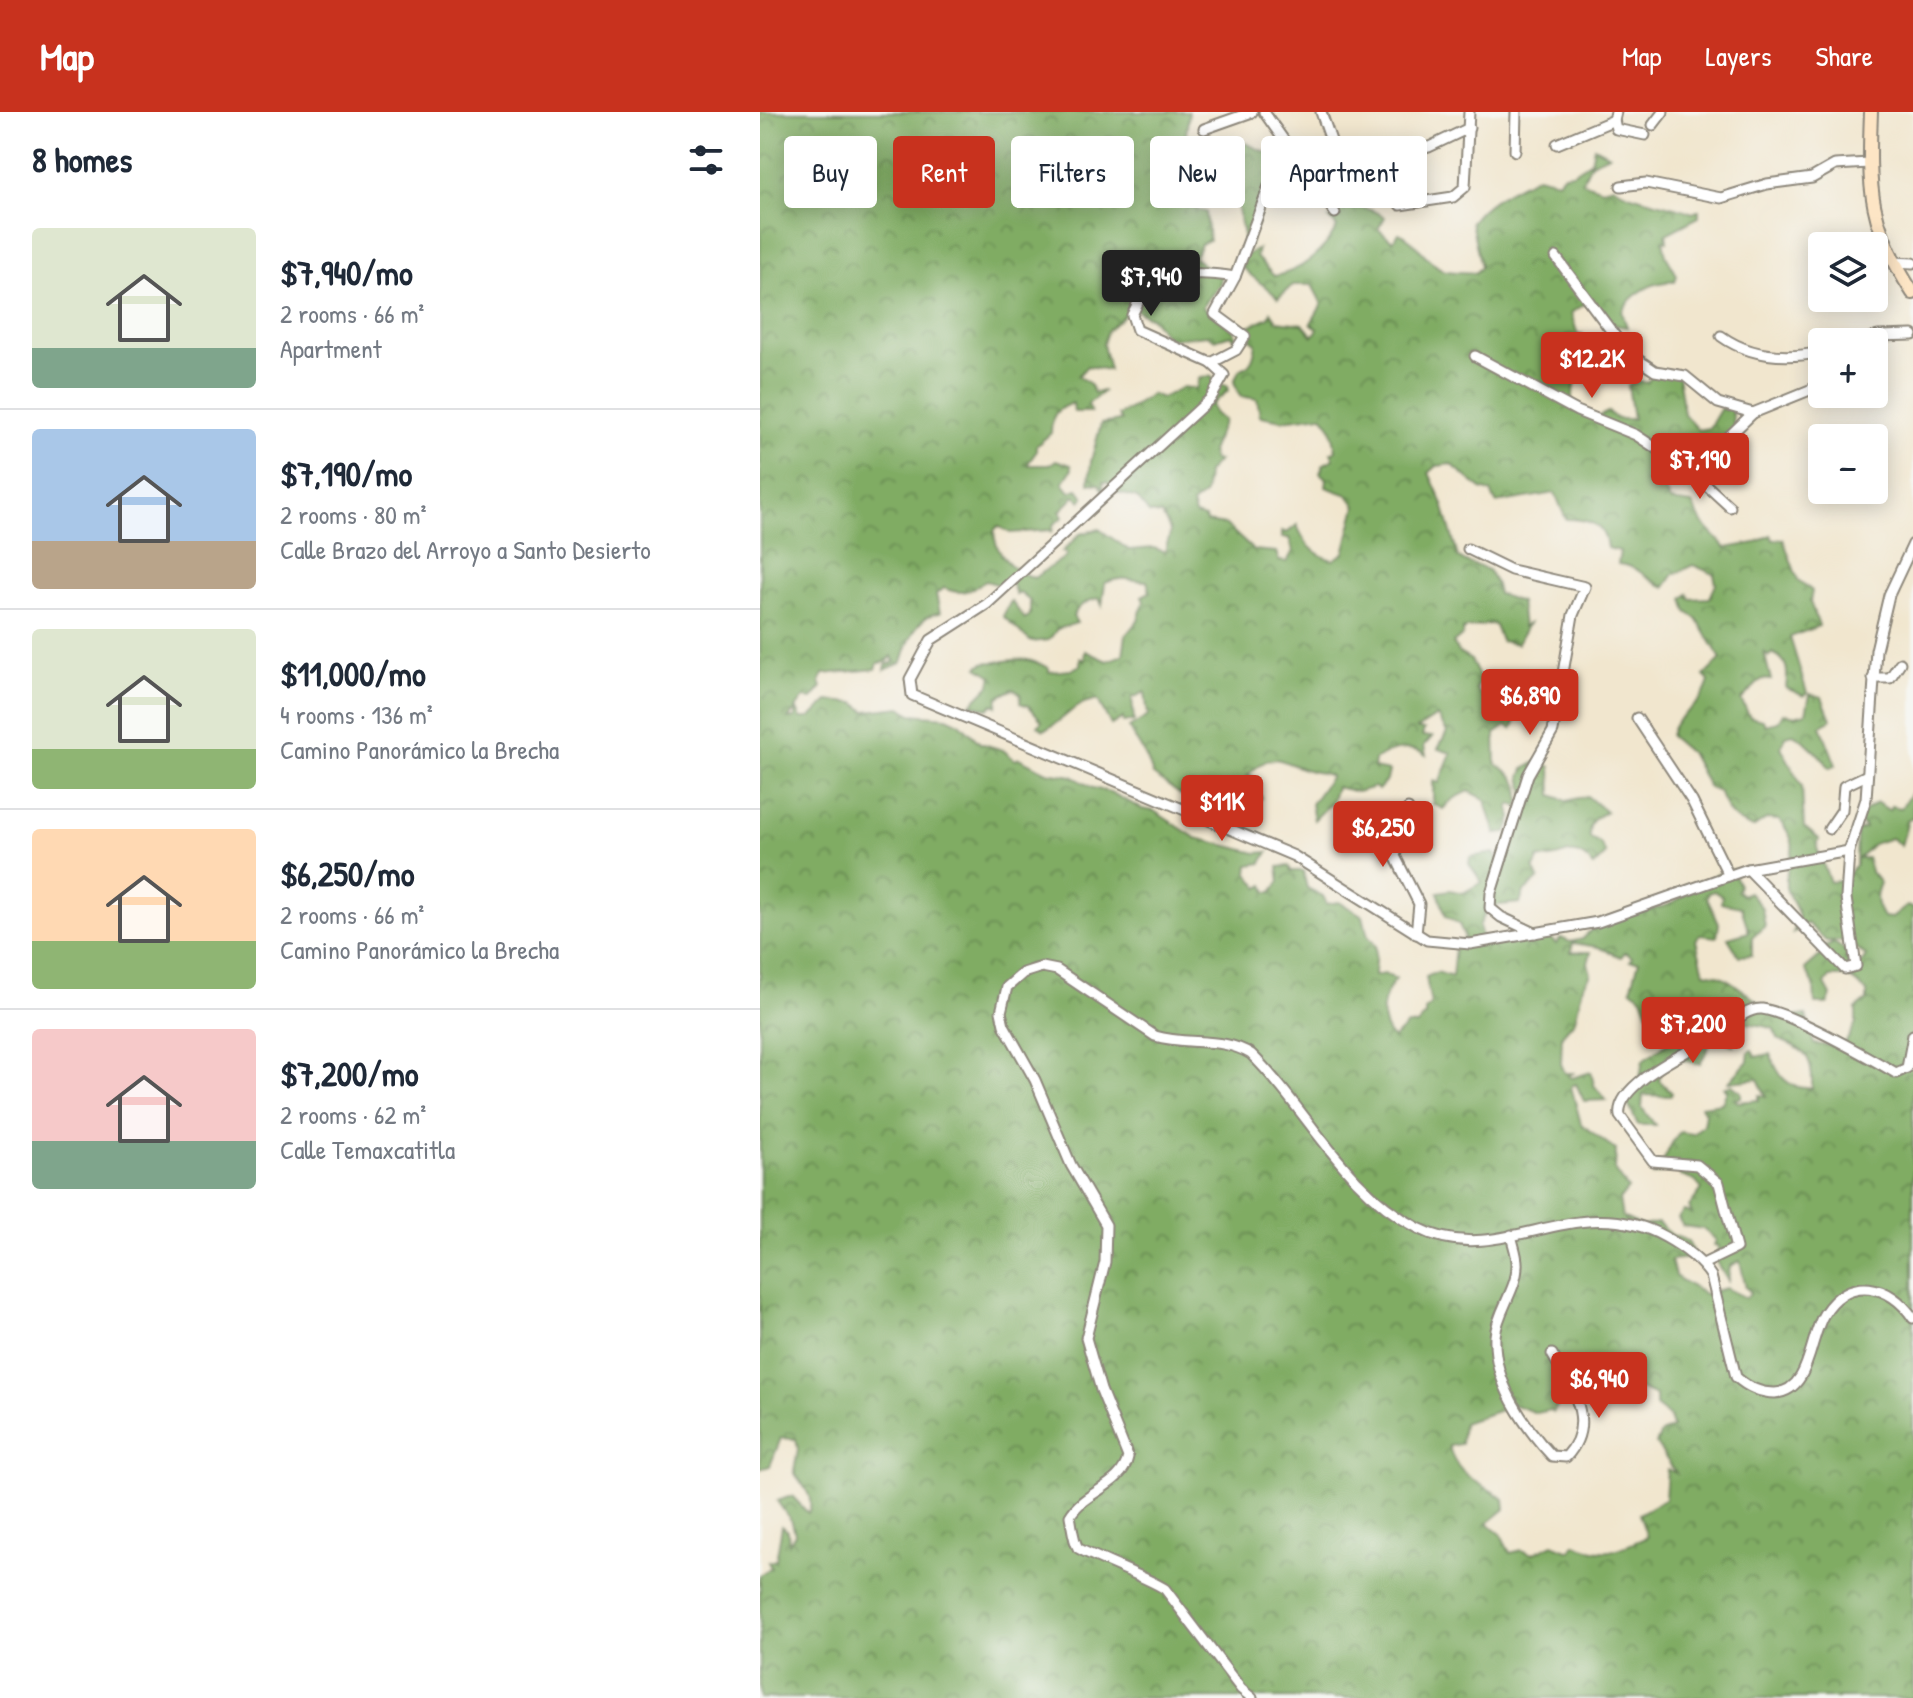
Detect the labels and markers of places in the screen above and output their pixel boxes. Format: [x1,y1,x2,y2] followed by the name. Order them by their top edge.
[1086,250,1216,318] pin: $7,940
[1527,332,1657,400] pin: $12.2K
[1635,433,1765,501] pin: $7,190
[1465,669,1595,737] pin: $6,890
[1175,775,1269,843] pin: $11K
[1318,801,1448,869] pin: $6,250
[1628,997,1758,1065] pin: $7,200
[1534,1352,1664,1420] pin: $6,940

